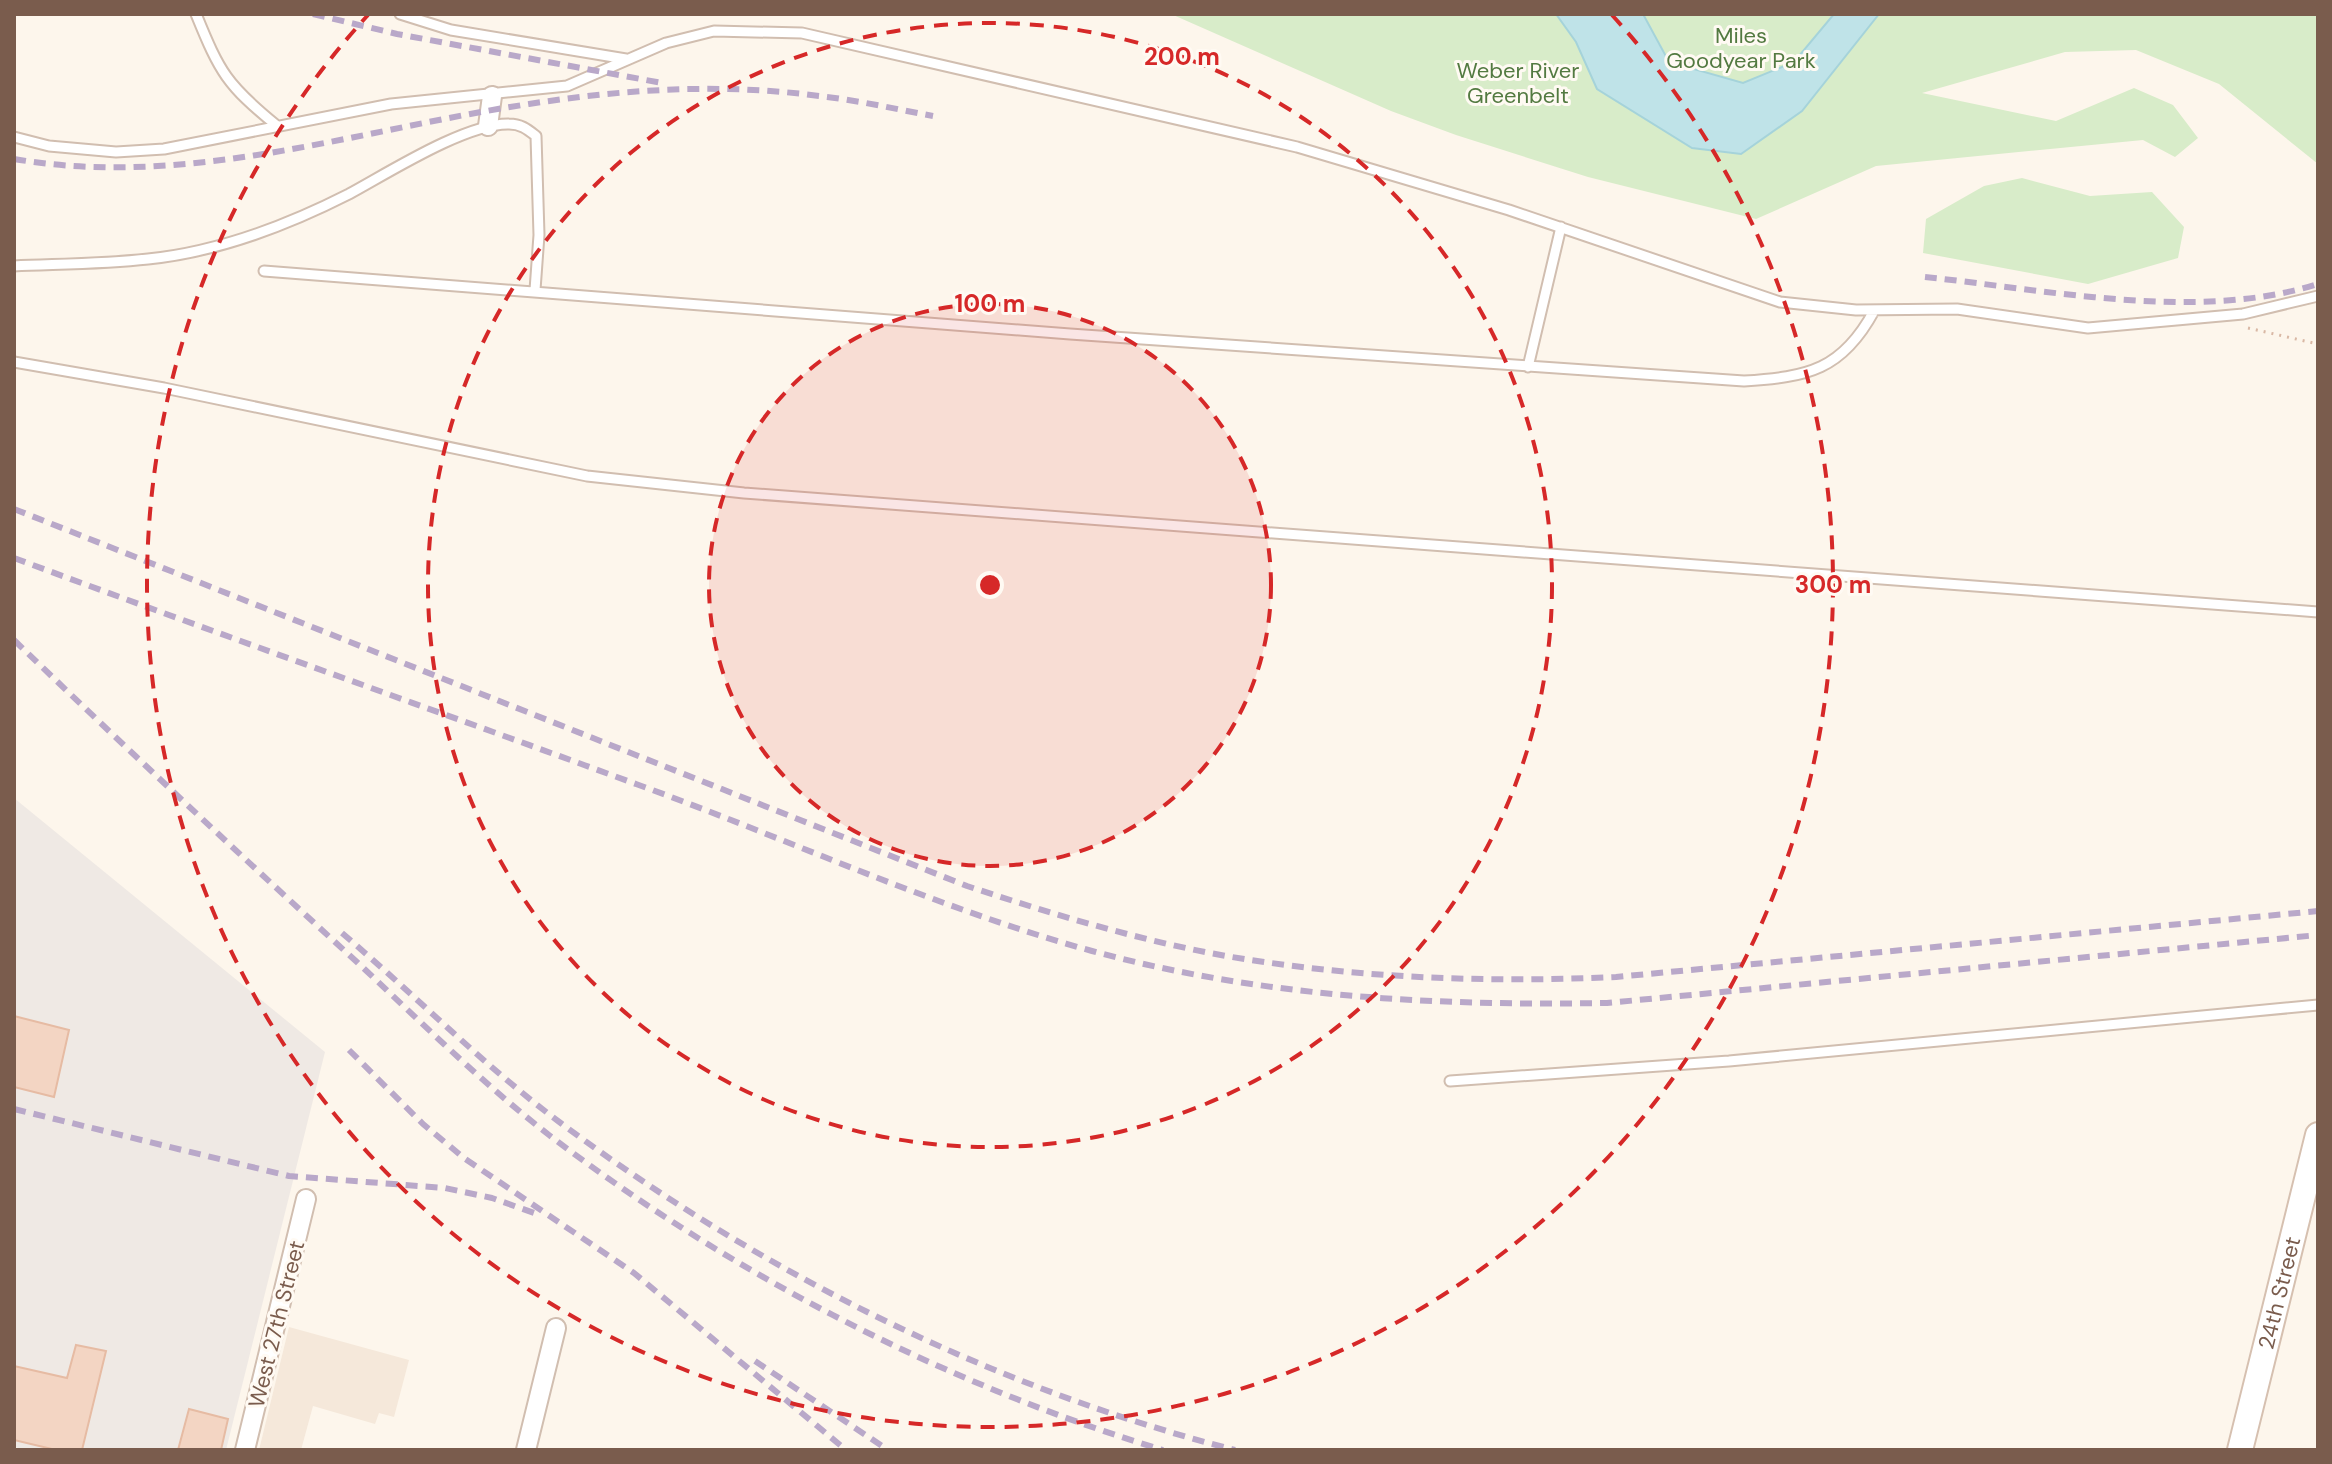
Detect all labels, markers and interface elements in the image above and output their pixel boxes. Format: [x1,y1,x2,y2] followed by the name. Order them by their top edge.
[1666,21,1816,75] park label: Miles Goodyear Park
[1144,41,1220,72] text: 200 m
[1457,56,1579,110] park label: Weber River Greenbelt
[955,288,1025,319] text: 100 m
[1795,569,1871,600] text: 300 m
[976,571,1004,599] centre of rings
[2252,1233,2307,1352] street label: 24th Street
[242,1238,311,1411] street label: West 27th Street

